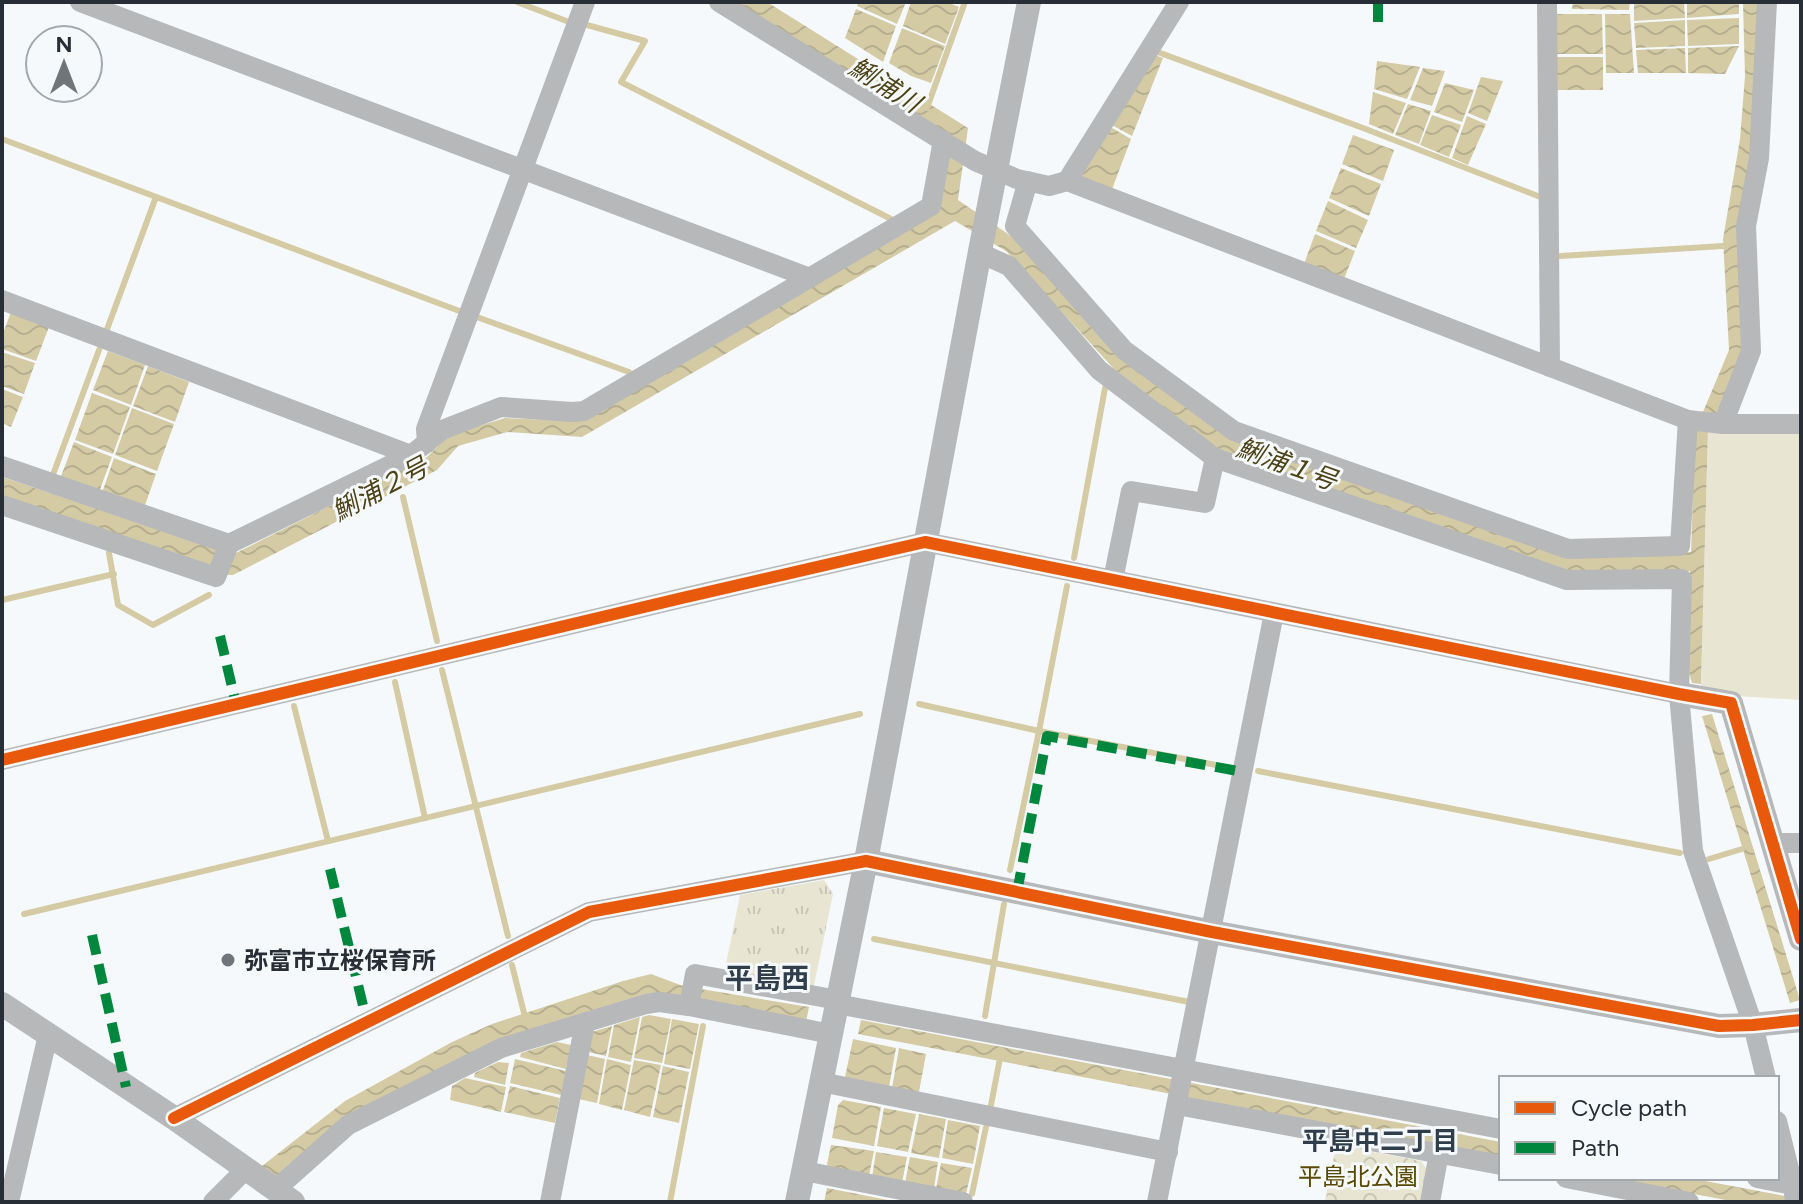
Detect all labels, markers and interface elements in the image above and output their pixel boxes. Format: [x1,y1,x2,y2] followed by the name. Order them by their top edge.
[24,24,104,104] north arrow
[55,31,73,58] text: N
[843,51,929,121] water label: 鯏浦川
[1233,431,1343,498] water label: 鯏浦１号
[327,450,435,528] water label: 鯏浦２号
[244,946,436,975] place label: 弥富市立桜保育所
[219,951,237,969] marker: 弥富市立桜保育所
[725,961,809,995] district label: 平島西
[1499,1076,1779,1180] legend
[1571,1093,1687,1122] text: Cycle path
[1302,1125,1458,1157] district label: 平島中二丁目
[1571,1133,1619,1162] text: Path
[1298,1162,1418,1191] park label: 平島北公園

